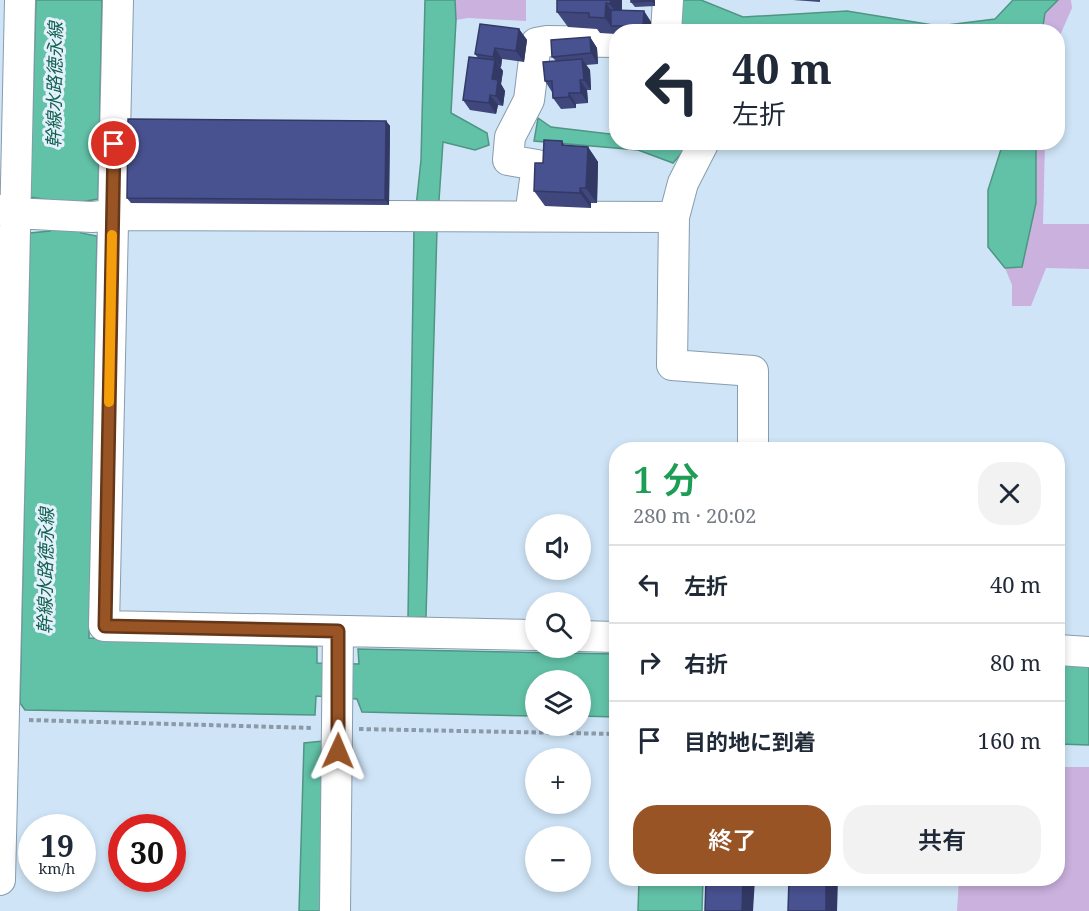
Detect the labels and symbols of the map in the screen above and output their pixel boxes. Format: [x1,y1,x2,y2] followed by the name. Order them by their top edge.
[41,20,67,148] water label: 幹線水路徳永線
[88,118,139,169] pin
[32,506,58,634] water label: 幹線水路徳永線
[306,719,370,783] position arrow
[108,814,186,892] speed limit sign: 30

